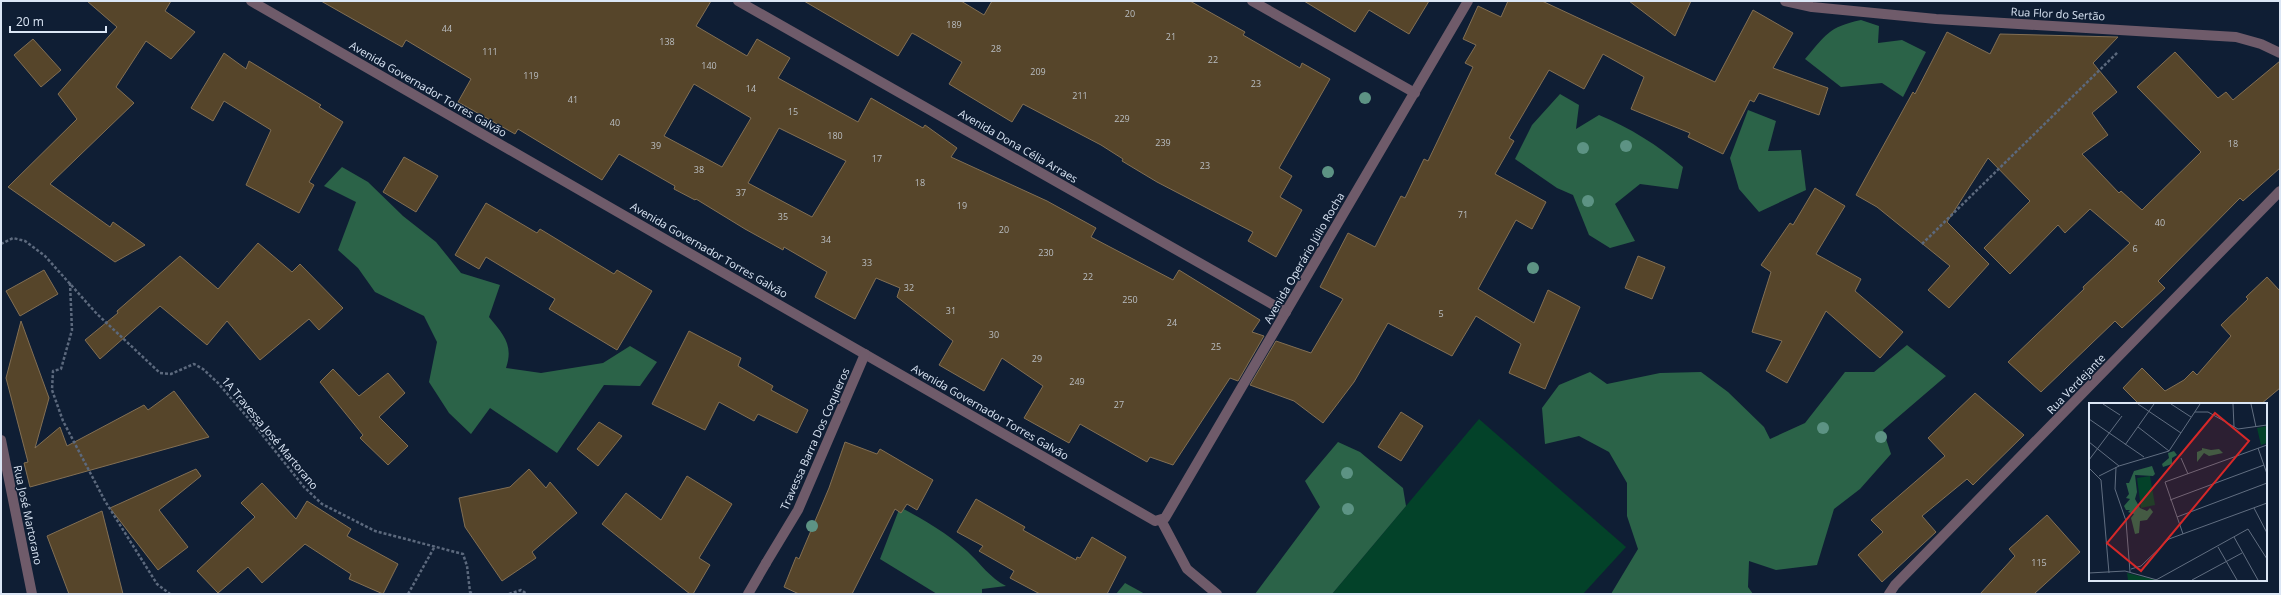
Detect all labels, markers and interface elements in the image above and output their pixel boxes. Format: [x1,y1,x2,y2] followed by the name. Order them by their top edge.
[2010,4,2106,23] street label: Rua Flor do Sertão
[1125,7,1135,20] house number: 20
[10,8,106,34] scale bar
[16,13,44,30] text: 20 m
[946,18,962,31] house number: 189
[442,22,452,35] house number: 44
[1166,30,1176,43] house number: 21
[659,35,675,48] house number: 138
[347,37,510,140] street label: Avenida Governador Torres Galvão
[991,42,1001,55] house number: 28
[482,45,498,58] house number: 111
[1208,53,1218,66] house number: 22
[701,59,717,72] house number: 140
[1030,65,1046,78] house number: 209
[523,69,539,82] house number: 119
[1251,77,1261,90] house number: 23
[746,82,756,95] house number: 14
[1072,89,1088,102] house number: 211
[568,93,578,106] house number: 41
[788,105,798,118] house number: 15
[956,105,1081,186] street label: Avenida Dona Célia Arraes
[1114,112,1130,125] house number: 229
[610,116,620,129] house number: 40
[827,129,843,142] house number: 180
[1155,136,1171,149] house number: 239
[2228,137,2238,150] house number: 18
[651,139,661,152] house number: 39
[872,152,882,165] house number: 17
[1200,159,1210,172] house number: 23
[694,163,704,176] house number: 38
[915,176,925,189] house number: 18
[736,186,746,199] house number: 37
[1260,190,1347,326] street label: Avenida Operário Júlio Rocha
[628,198,791,301] street label: Avenida Governador Torres Galvão
[957,199,967,212] house number: 19
[1458,208,1468,221] house number: 71
[778,210,788,223] house number: 35
[2155,216,2165,229] house number: 40
[999,223,1009,236] house number: 20
[821,233,831,246] house number: 34
[2132,242,2138,255] house number: 6
[1038,246,1054,259] house number: 230
[862,256,872,269] house number: 33
[1083,270,1093,283] house number: 22
[904,281,914,294] house number: 32
[1122,293,1138,306] house number: 250
[946,304,956,317] house number: 31
[1438,307,1444,320] house number: 5
[1167,316,1177,329] house number: 24
[989,328,999,341] house number: 30
[1211,340,1221,353] house number: 25
[2043,350,2108,417] street label: Rua Verdejante
[1032,352,1042,365] house number: 29
[909,360,1072,463] street label: Avenida Governador Torres Galvão
[776,365,853,512] street label: Travessa Barra Dos Coquieros
[219,373,322,492] street label: 1A Travessa José Martorano
[1069,375,1085,388] house number: 249
[1114,398,1124,411] house number: 27
[2089,403,2267,581] inset map
[11,464,46,566] street label: Rua José Martorano
[2031,556,2047,569] house number: 115

